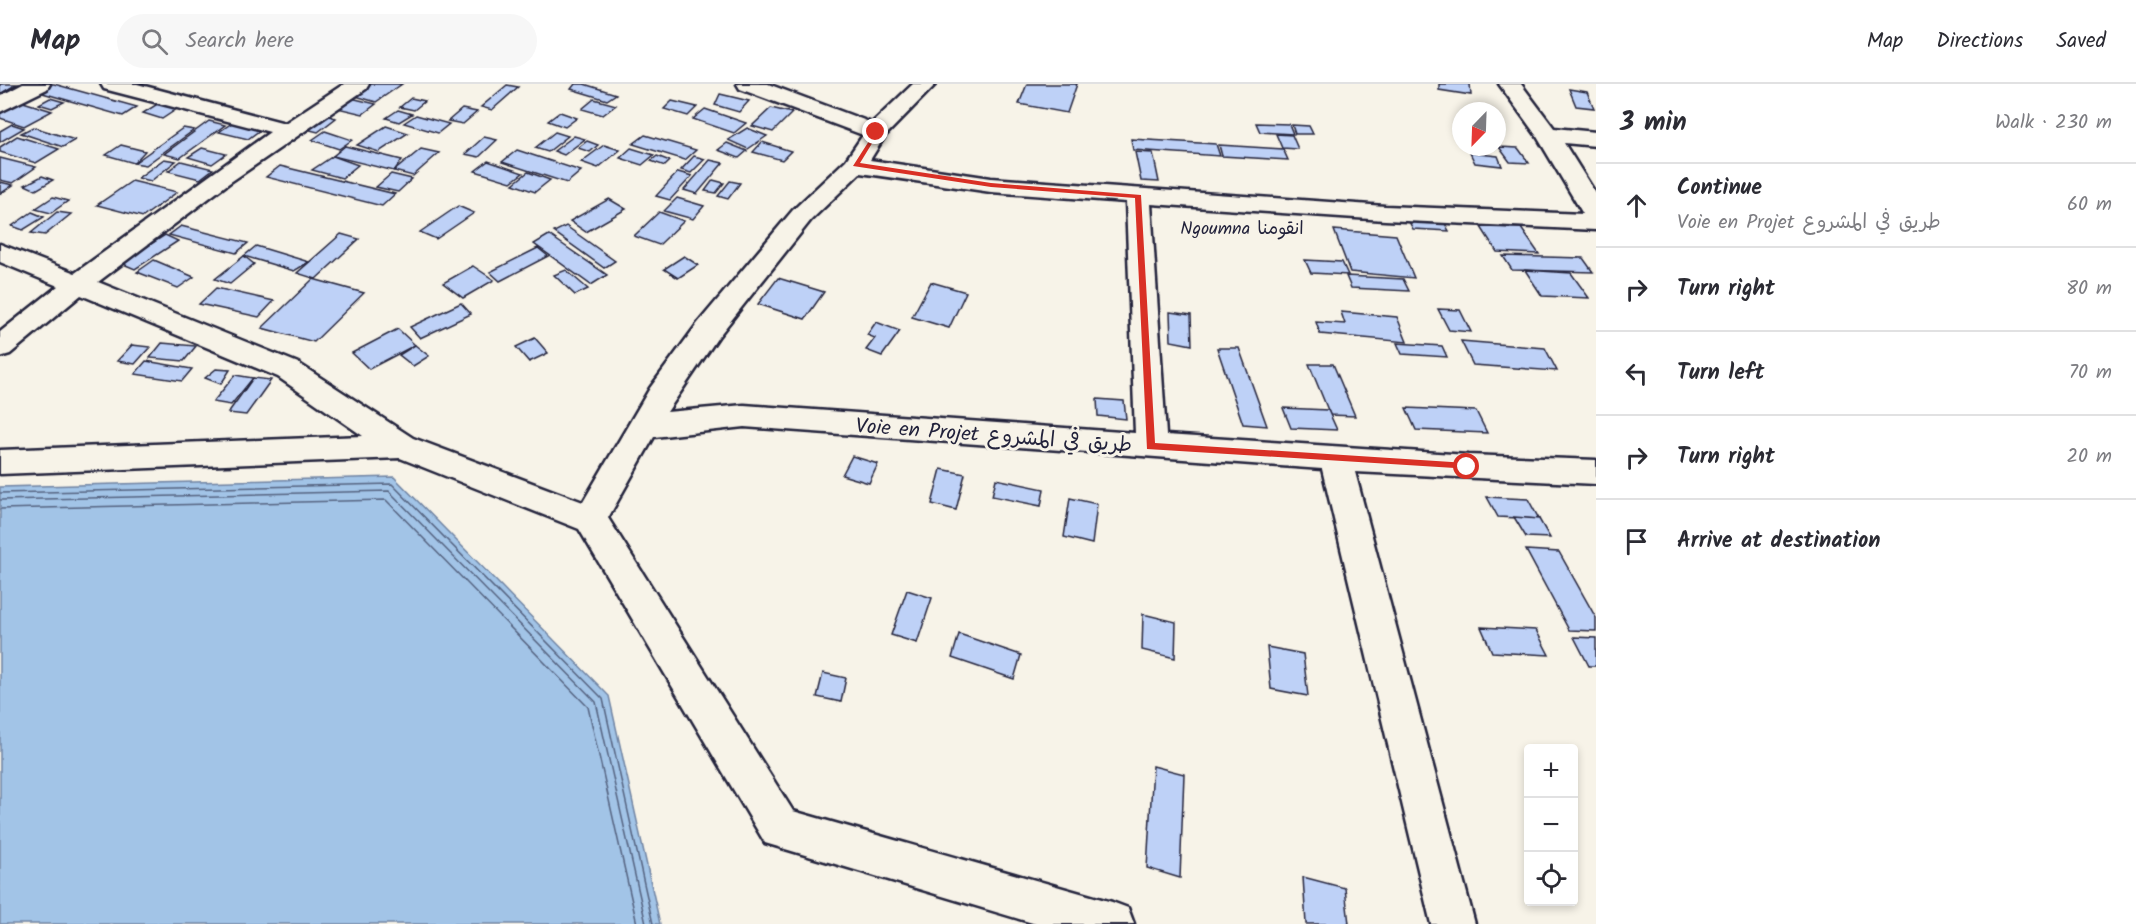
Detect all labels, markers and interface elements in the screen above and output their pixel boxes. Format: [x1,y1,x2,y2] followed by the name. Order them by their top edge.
[117,14,537,68] search box
[30,19,81,64] text: Map
[186,24,294,59] text: Search here
[138,25,171,58] icon: search
[1867,25,1903,58] text: Map
[1936,25,2023,58] text: Directions
[2056,25,2106,58] text: Saved
[1452,102,1506,156] north arrow
[1620,102,1687,144] text: 3 min
[1995,107,2112,139] text: Walk · 230 m
[862,118,888,144] route end
[1677,171,1762,206] text: Continue
[1620,189,1653,222] icon: ahead
[2067,189,2112,221] text: 60 m
[1677,207,1941,239] text: Voie en Projet طريق في المشروع
[1180,215,1304,244] district label: Ngoumna انقومنا
[1677,272,1775,307] text: Turn right
[1620,273,1653,306] icon: right
[2066,273,2112,305] text: 80 m
[1677,356,1764,391] text: Turn left
[1620,357,1653,390] icon: left
[2069,357,2112,389] text: 70 m
[855,410,1133,463] street label: Voie en Projet طريق في المشروع
[1677,440,1775,475] text: Turn right
[1620,441,1653,474] icon: right
[2066,441,2112,473] text: 20 m
[1453,453,1479,479] route start
[1677,524,1880,559] text: Arrive at destination
[1620,525,1653,558] icon: arrive
[1524,744,1578,906] map controls
[1524,744,1578,798] button: +
[1524,798,1578,852] button: −
[1524,852,1578,906] button: locate

